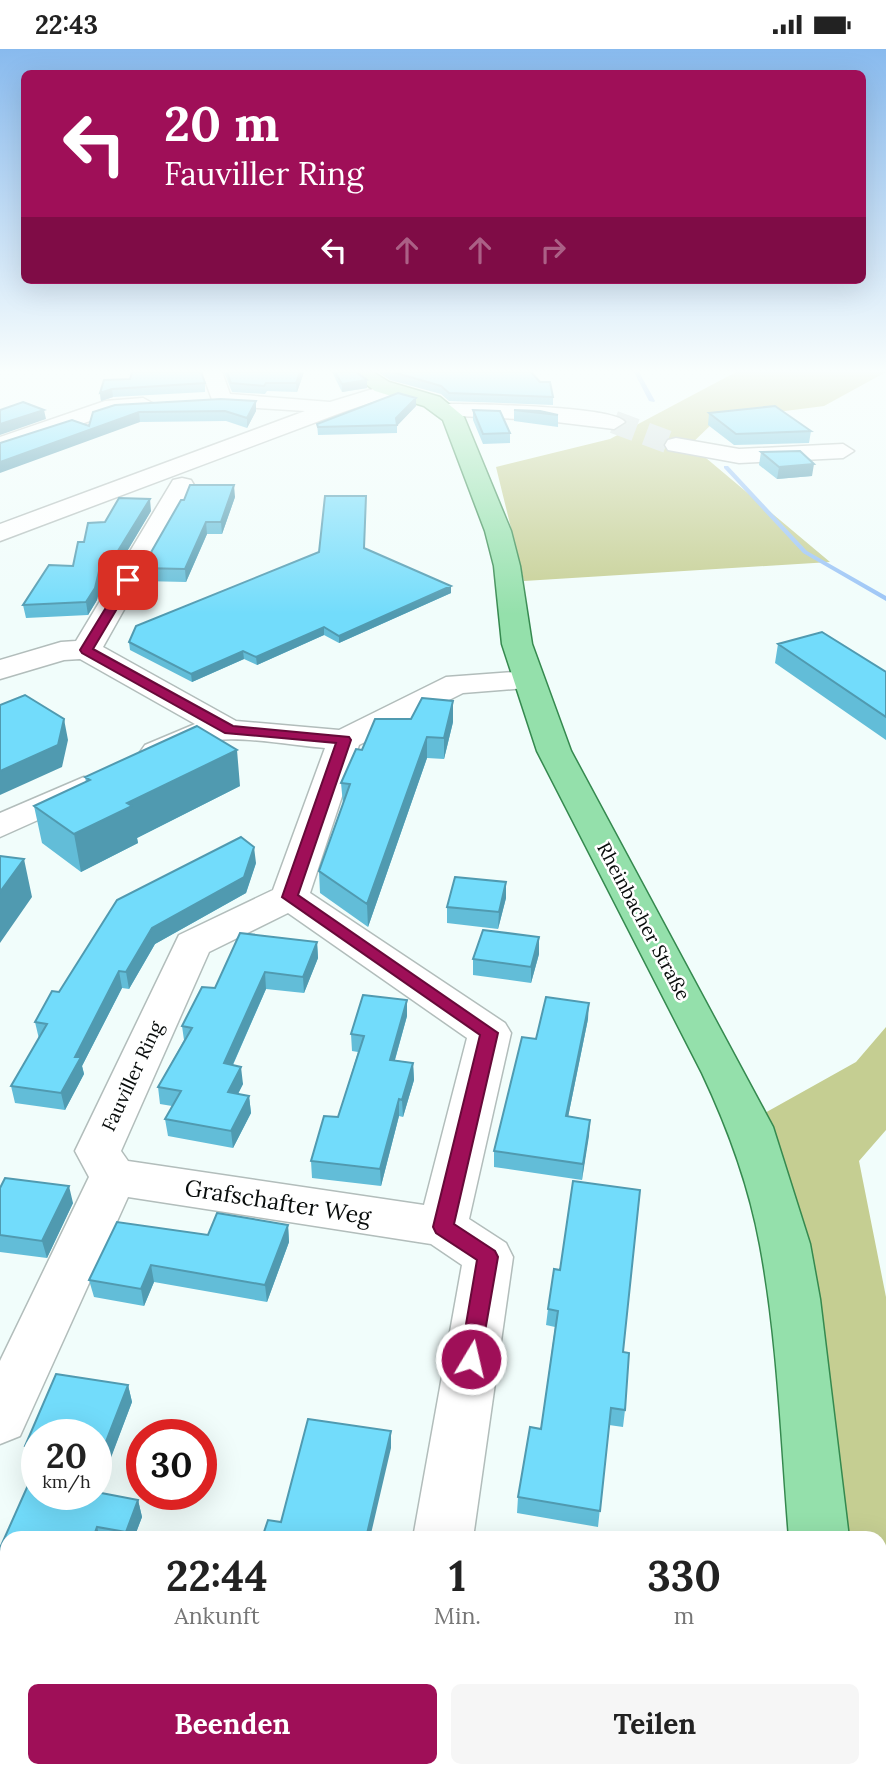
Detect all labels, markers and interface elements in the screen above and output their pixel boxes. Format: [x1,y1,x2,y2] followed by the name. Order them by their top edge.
[35,8,98,41] text: 22:43
[164,92,279,154] text: 20 m
[49,98,140,189] icon: left
[164,153,364,194] text: Fauviller Ring
[315,231,353,269] icon: left
[388,231,426,269] icon: ahead
[461,231,499,269] icon: ahead
[534,231,572,269] icon: right
[98,550,158,610] pin
[109,561,147,599] icon: arrive
[592,838,696,1004] street label: Rheinbacher Straße
[96,1017,168,1135] street label: Fauviller Ring
[183,1172,374,1231] street label: Grafschafter Weg
[434,1322,508,1396] position arrow
[126,1419,217,1510] speed limit sign: 30
[46,1433,87,1478] text: 20
[42,1470,91,1493] text: km/h
[166,1549,268,1603] text: 22:44
[449,1549,466,1603] text: 1
[647,1549,721,1603] text: 330
[174,1601,260,1630] text: Ankunft
[434,1601,481,1630] text: Min.
[674,1601,694,1630] text: m
[28,1684,437,1764] button: Beenden
[451,1684,859,1764] button: Teilen

